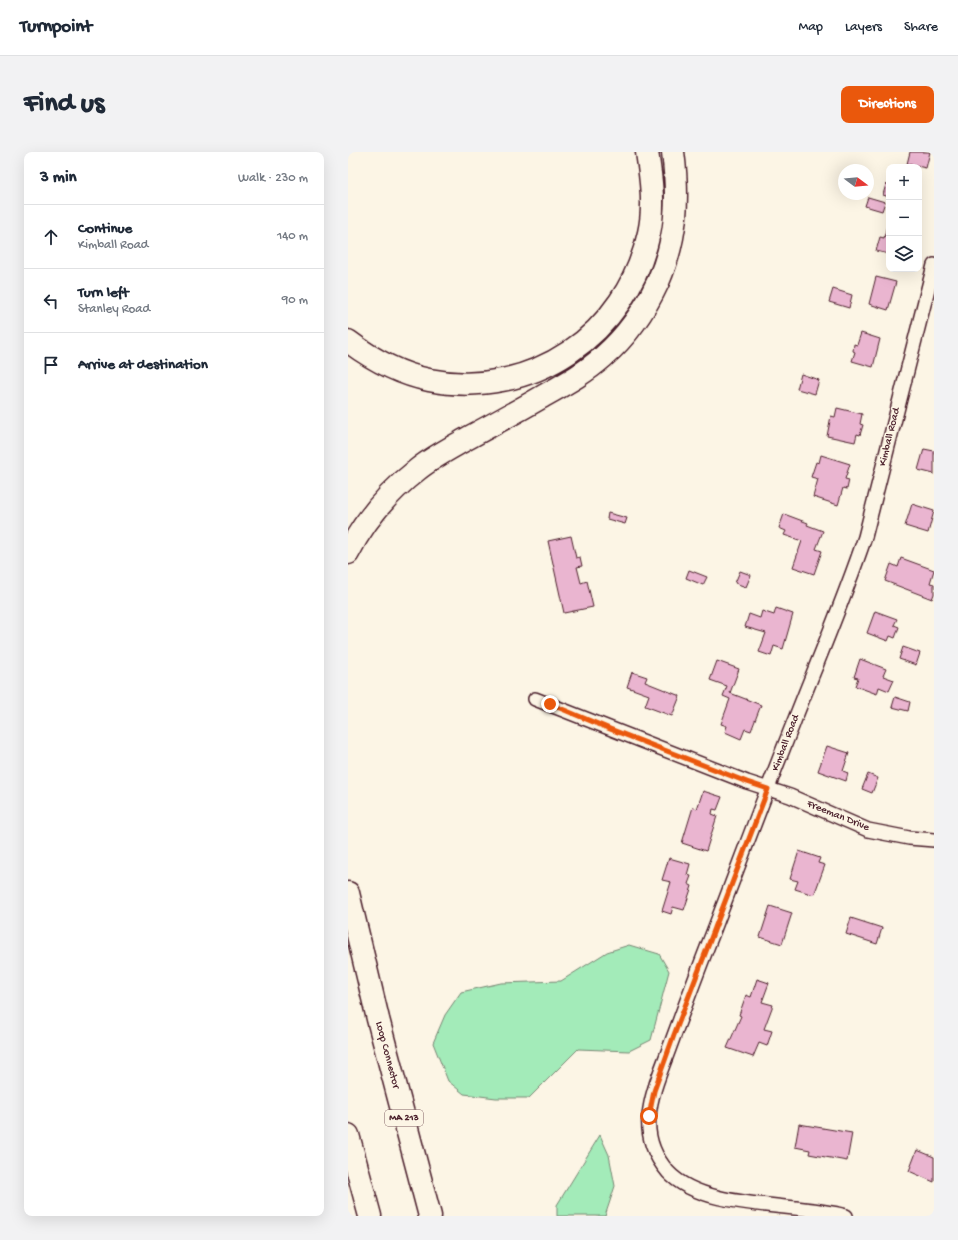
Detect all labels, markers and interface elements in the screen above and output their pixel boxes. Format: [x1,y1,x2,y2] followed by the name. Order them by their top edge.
[20,16,92,39] text: Turnpoint
[799,19,823,36] text: Map
[845,19,882,36] text: Layers
[904,19,938,36] text: Share
[841,86,934,123] button: Directions
[24,88,104,121] text: Find us
[838,164,874,200] north arrow
[886,164,922,272] map controls
[886,164,922,200] button: +
[40,168,77,188] text: 3 min
[238,171,308,186] text: Walk · 230 m
[886,200,922,236] button: −
[78,220,132,238] text: Continue
[40,226,62,248] icon: ahead
[277,229,308,244] text: 140 m
[886,236,922,272] button: layers
[78,238,148,253] text: Kimball Road
[78,284,129,302] text: Turn left
[40,290,62,312] icon: left
[282,293,308,308] text: 90 m
[78,302,150,317] text: Stanley Road
[40,354,62,376] icon: arrive
[78,356,208,374] text: Arrive at destination
[877,405,903,467] street label: Kimball Road
[541,695,559,713] route end
[770,712,803,773] street label: Kimball Road
[804,798,871,834] street label: Freeman Drive
[372,1020,402,1091] street label: Loop Connector
[640,1107,658,1125] route start
[385,1110,423,1126] road number: MA 213

